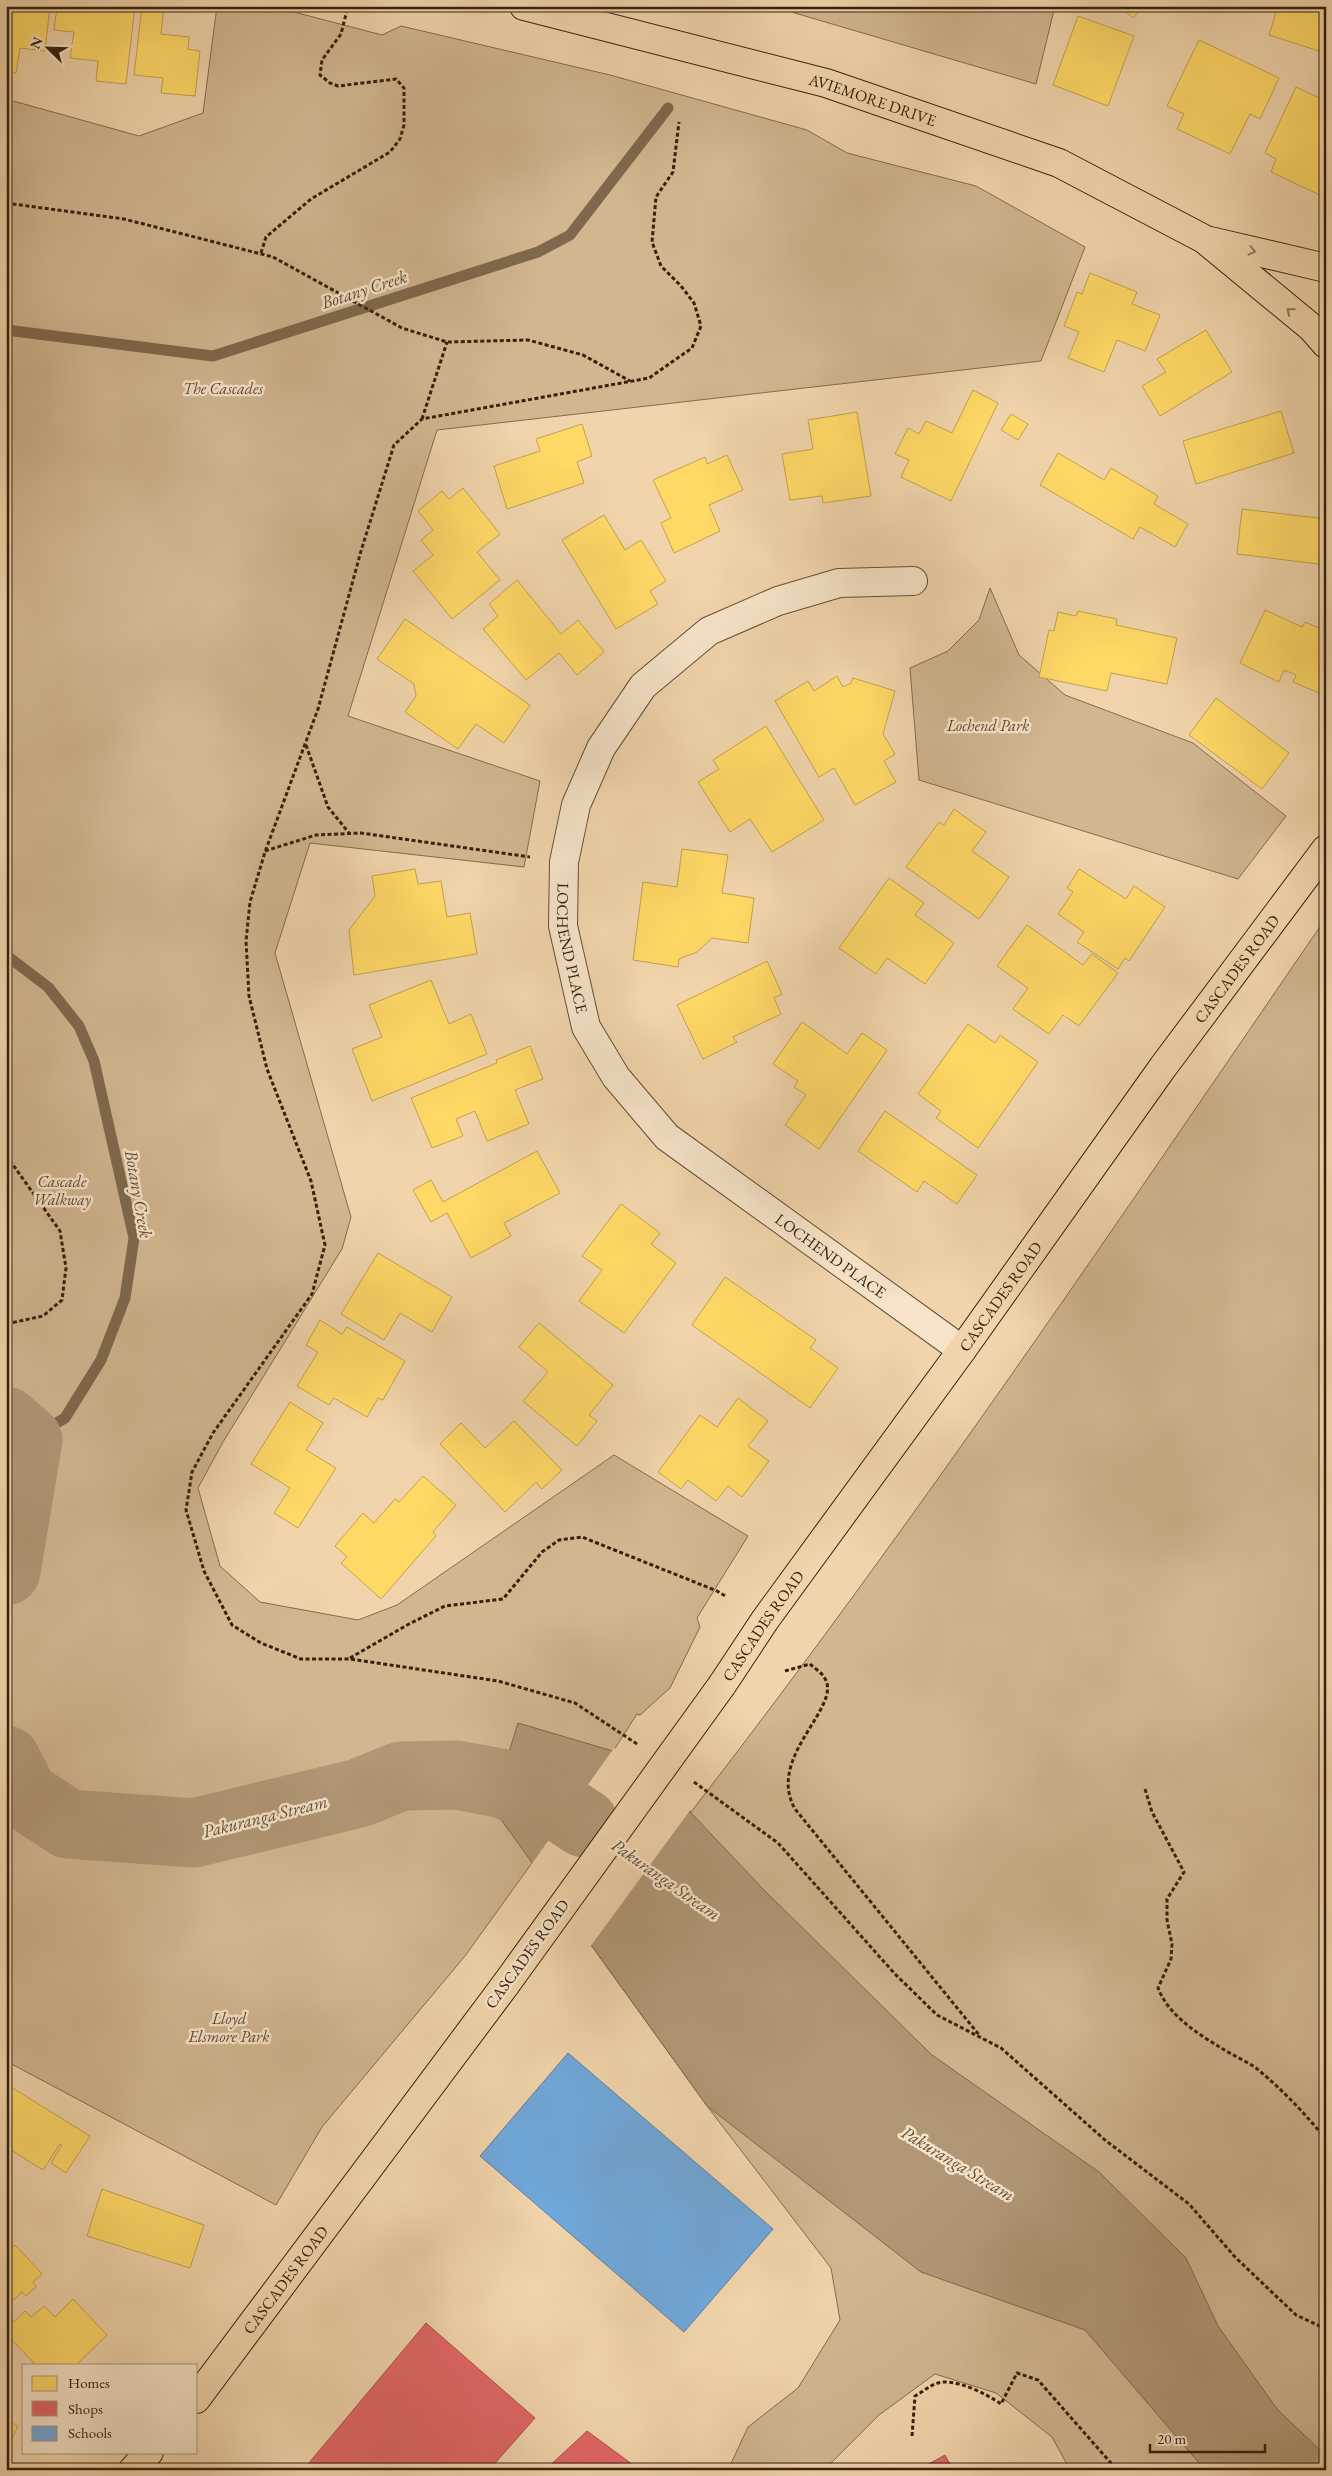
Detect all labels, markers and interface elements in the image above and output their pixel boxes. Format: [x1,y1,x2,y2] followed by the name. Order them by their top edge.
[22,22,72,72] north arrow
[26,34,47,52] text: N
[806,68,939,131] street label: AVIEMORE DRIVE
[1247,245,1256,256] one-way arrow
[317,264,410,315] water label: Botany Creek
[1287,308,1296,316] one-way arrow
[183,378,263,399] park label: The Cascades
[946,715,1030,736] park label: Lochend Park
[552,883,593,1015] street label: LOCHEND PLACE
[1189,910,1284,1027] street label: CASCADES ROAD
[119,1147,158,1240] water label: Botany Creek
[33,1171,92,1210] park label: Cascade Walkway
[771,1208,891,1303] street label: LOCHEND PLACE
[954,1237,1046,1356] street label: CASCADES ROAD
[717,1566,808,1685] street label: CASCADES ROAD
[200,1789,330,1844] water label: Pakuranga Stream
[606,1833,725,1926] water label: Pakuranga Stream
[480,1895,574,2013] street label: CASCADES ROAD
[188,2008,270,2047] park label: Lloyd Elsmore Park
[897,2120,1019,2207] water label: Pakuranga Stream
[238,2221,333,2338] street label: CASCADES ROAD
[22,2364,198,2454] legend
[68,2373,110,2392] text: Homes
[68,2399,103,2418] text: Shops
[1150,2421,1264,2453] scale bar
[68,2423,112,2442] text: Schools
[1157,2429,1186,2448] text: 20 m

